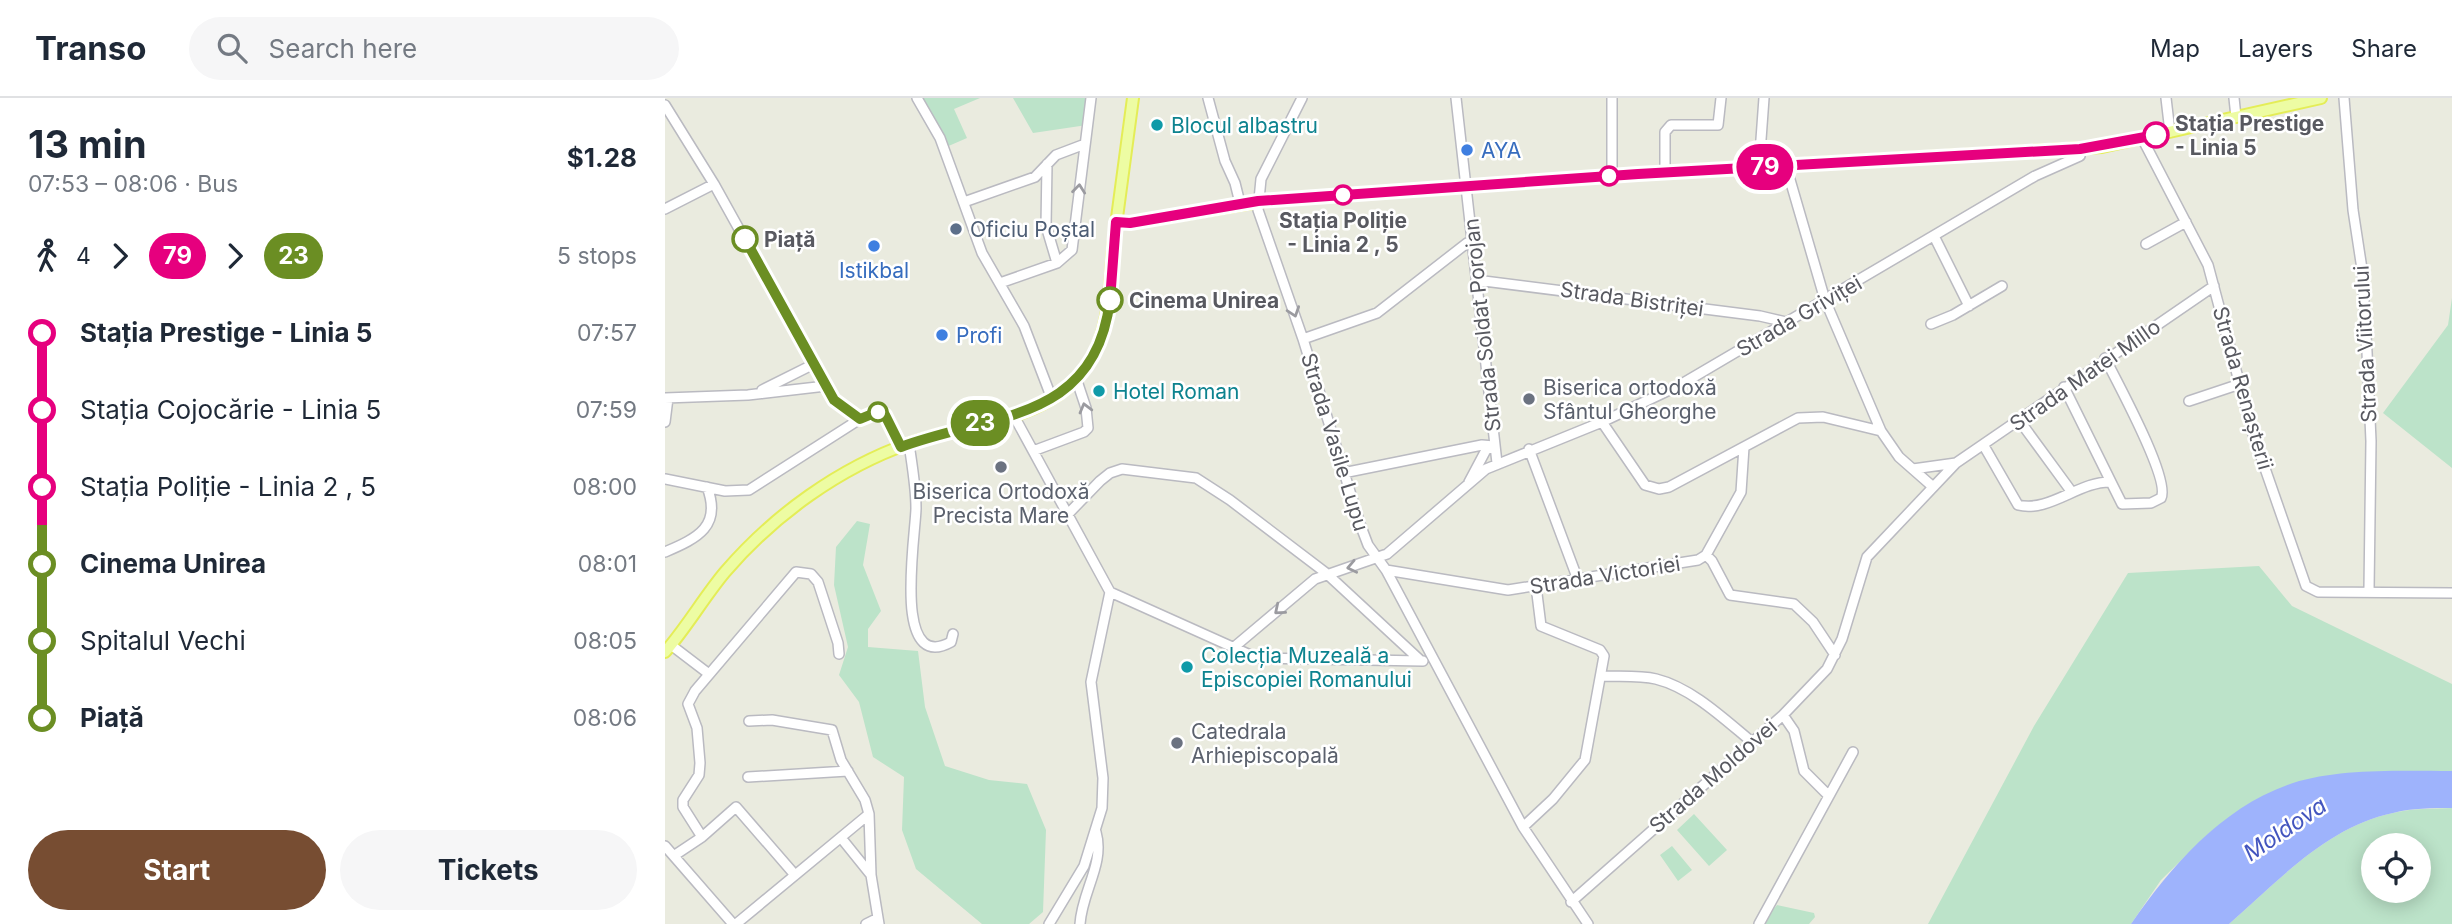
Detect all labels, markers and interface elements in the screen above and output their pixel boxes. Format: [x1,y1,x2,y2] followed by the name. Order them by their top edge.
[189,17,679,80] search box
[35,28,147,68] text: Transo
[213,29,251,67] icon: search
[269,33,417,64] text: Search here
[2150,34,2200,63] text: Map
[2238,34,2313,63] text: Layers
[2351,34,2417,63] text: Share
[2175,111,2324,160] place label: Stația Prestige - Linia 5
[1171,113,1318,138] place label: Blocul albastru
[1149,117,1165,133] marker: Blocul albastru
[28,121,147,167] text: 13 min
[2143,122,2169,148] marker: Stația Prestige - Linia 5
[1481,138,1521,163] place label: AYA
[567,142,637,173] text: $1.28
[1459,142,1475,158] marker: AYA
[1733,144,1797,190] line badge: 79
[1750,152,1780,181] text: 79
[1599,166,1619,186] unlabelled marker
[28,170,238,198] text: 07:53 – 08:06 · Bus
[1072,184,1087,195] one-way arrow
[1333,185,1353,205] marker: Stația Poliție - Linia 2 , 5
[1279,208,1407,257] place label: Stația Poliție - Linia 2 , 5
[970,217,1095,242] place label: Oficiu Poștal
[1458,217,1506,433] street label: Strada Soldat Porojan
[948,221,964,237] marker: Oficiu Poștal
[732,226,758,252] marker: Piață
[764,227,815,252] place label: Piață
[28,237,66,275] icon: walk
[101,237,139,275] icon: forward
[216,237,254,275] icon: forward
[866,238,882,254] marker: Istikbal
[163,241,192,270] text: 79
[278,241,309,270] text: 23
[76,242,91,270] text: 4
[557,242,637,270] text: 5 stops
[839,258,909,283] place label: Istikbal
[2348,265,2382,423] street label: Strada Viitorului
[1732,270,1866,362] street label: Strada Griviței
[1559,277,1705,321] street label: Strada Bistriței
[1097,287,1123,313] marker: Cinema Unirea
[1129,288,1279,313] place label: Cinema Unirea
[2208,303,2278,473] street label: Strada Renașterii
[1286,306,1300,318] one-way arrow
[2005,314,2165,436] street label: Strada Matei Millo
[80,317,372,348] text: Stația Prestige - Linia 5
[577,319,637,347] text: 07:57
[956,323,1002,348] place label: Profi
[934,327,950,343] marker: Profi
[1296,350,1374,534] street label: Strada Vasile Lupu
[1543,375,1717,424] place label: Biserica ortodoxă Sfântul Gheorghe
[1113,379,1240,404] place label: Hotel Roman
[1091,383,1107,399] marker: Hotel Roman
[1521,391,1537,407] marker: Biserica ortodoxă Sfântul Gheorghe
[80,394,381,425] text: Stația Cojocărie - Linia 5
[576,396,637,424] text: 07:59
[949,400,1011,446] line badge: 23
[868,402,888,422] unlabelled marker
[1079,402,1093,414] one-way arrow
[965,408,995,437] text: 23
[993,459,1009,475] marker: Biserica Ortodoxă Precista Mare
[80,471,376,502] text: Stația Poliție - Linia 2 , 5
[573,473,637,501] text: 08:00
[912,479,1090,528] place label: Biserica Ortodoxă Precista Mare
[80,548,266,579] text: Cinema Unirea
[578,550,637,578] text: 08:01
[1528,551,1682,599] street label: Strada Victoriei
[1346,558,1358,573] one-way arrow
[1274,601,1287,614] one-way arrow
[80,625,246,656] text: Spitalul Vechi
[573,627,637,655] text: 08:05
[1201,643,1412,692] place label: Colecția Muzeală a Episcopiei Romanului
[1179,659,1195,675] marker: Colecția Muzeală a Episcopiei Romanului
[80,702,144,733] text: Piață
[573,704,637,732] text: 08:06
[1644,714,1782,838] street label: Strada Moldovei
[1191,719,1339,768] place label: Catedrala Arhiepiscopală
[1169,735,1185,751] marker: Catedrala Arhiepiscopală
[2238,791,2332,867] water label: Moldova
[28,830,326,910] button: Start
[340,830,637,910] button: Tickets
[2361,833,2431,903] map controls
[2361,833,2431,903] button: locate

